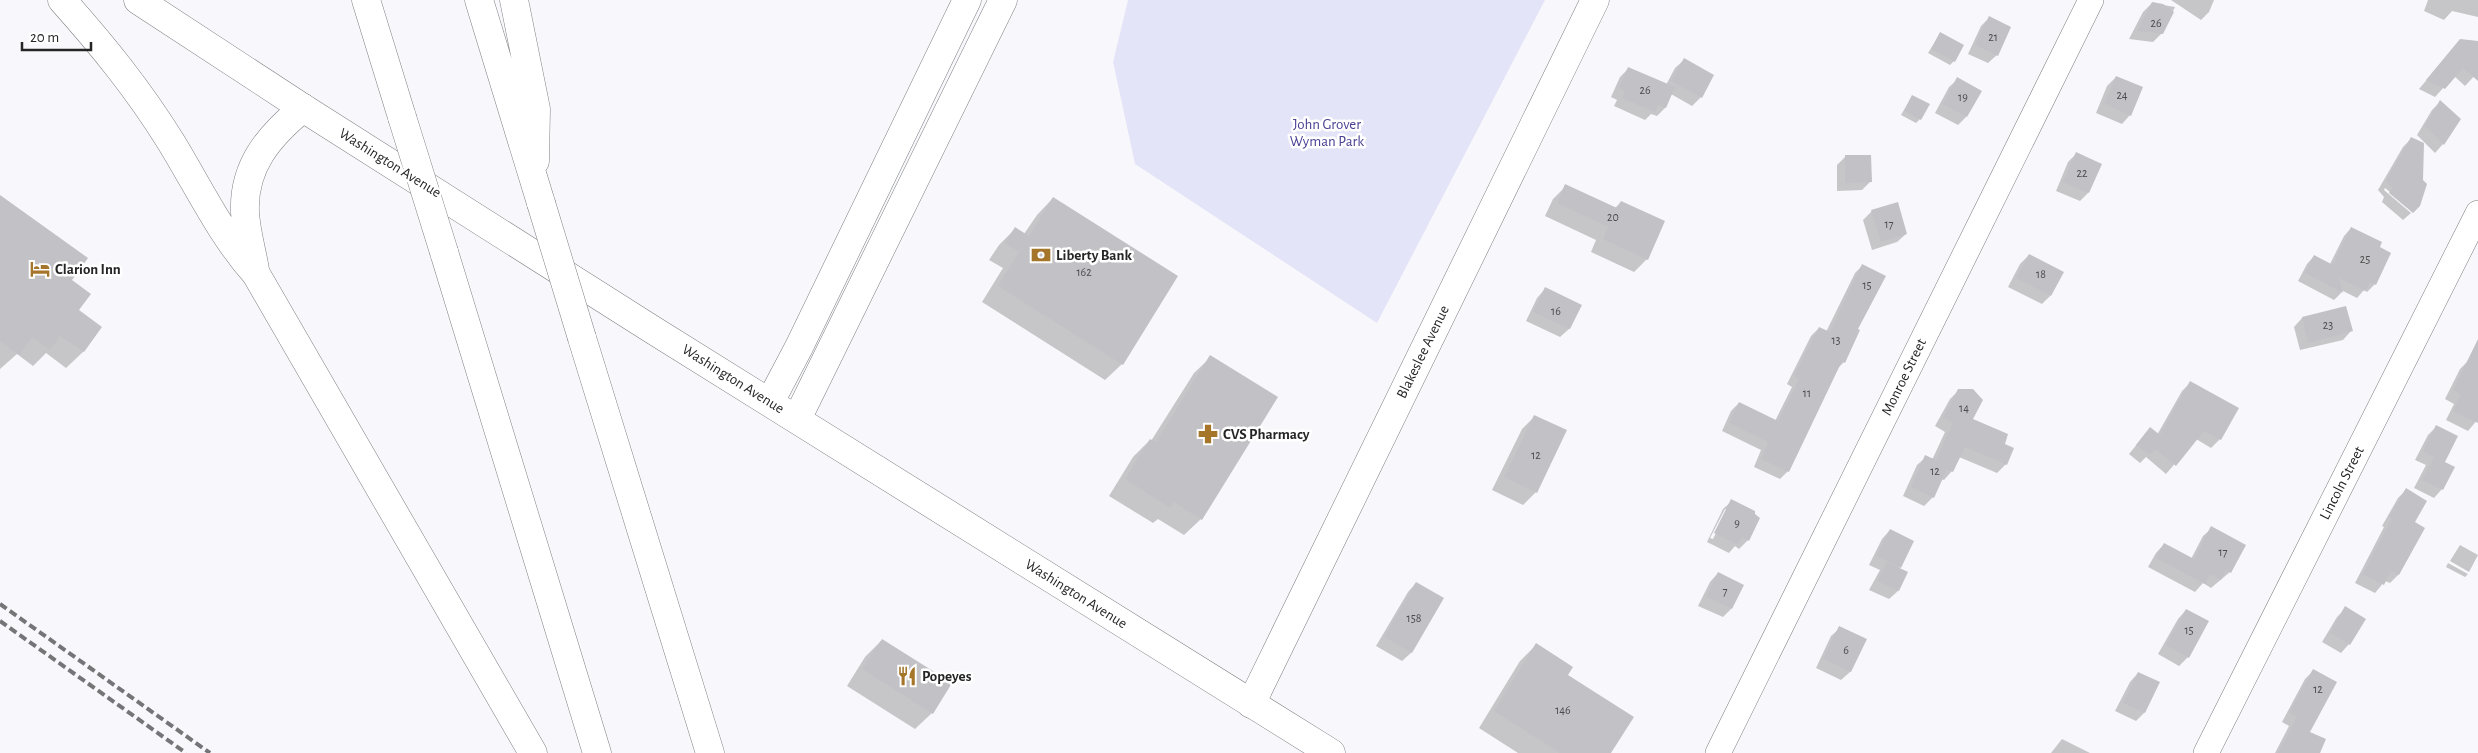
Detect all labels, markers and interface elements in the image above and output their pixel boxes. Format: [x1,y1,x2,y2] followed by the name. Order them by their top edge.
[2150,17,2162,29] house number: 26
[22,20,91,52] scale bar
[30,30,59,45] text: 20 m
[1988,31,1998,43] house number: 21
[1639,84,1651,96] house number: 26
[2116,89,2128,101] house number: 24
[1958,91,1968,103] house number: 19
[1290,117,1364,149] park label: John Grover Wyman Park
[336,126,444,200] street label: Washington Avenue
[2077,167,2088,179] house number: 22
[1607,211,1619,223] house number: 20
[1884,218,1894,230] house number: 17
[1030,244,1052,266] bank icon: Liberty Bank
[1056,248,1132,263] place label: Liberty Bank
[2360,253,2370,265] house number: 25
[29,258,51,280] hotel icon: Clarion Inn
[55,262,121,277] place label: Clarion Inn
[1076,266,1092,278] house number: 162
[2036,268,2046,280] house number: 18
[1862,279,1872,291] house number: 15
[1394,303,1452,401] street label: Blakeslee Avenue
[1551,305,1561,317] house number: 16
[2323,319,2333,331] house number: 23
[1831,334,1841,346] house number: 13
[1879,336,1929,418] street label: Monroe Street
[679,342,787,416] street label: Washington Avenue
[1803,387,1811,399] house number: 11
[1959,402,1969,414] house number: 14
[1197,423,1219,445] pharmacy icon: CVS Pharmacy
[1223,427,1310,442] place label: CVS Pharmacy
[2317,444,2367,522] street label: Lincoln Street
[1531,449,1541,461] house number: 12
[1930,465,1940,477] house number: 12
[1734,517,1740,529] house number: 9
[2218,546,2228,558] house number: 17
[1022,557,1130,631] street label: Washington Avenue
[1722,585,1728,597] house number: 7
[1407,612,1422,624] house number: 158
[2184,624,2194,636] house number: 15
[1843,644,1849,656] house number: 6
[896,665,918,687] restaurant icon: Popeyes
[922,669,972,684] place label: Popeyes
[2313,683,2323,695] house number: 12
[1555,704,1571,716] house number: 146

